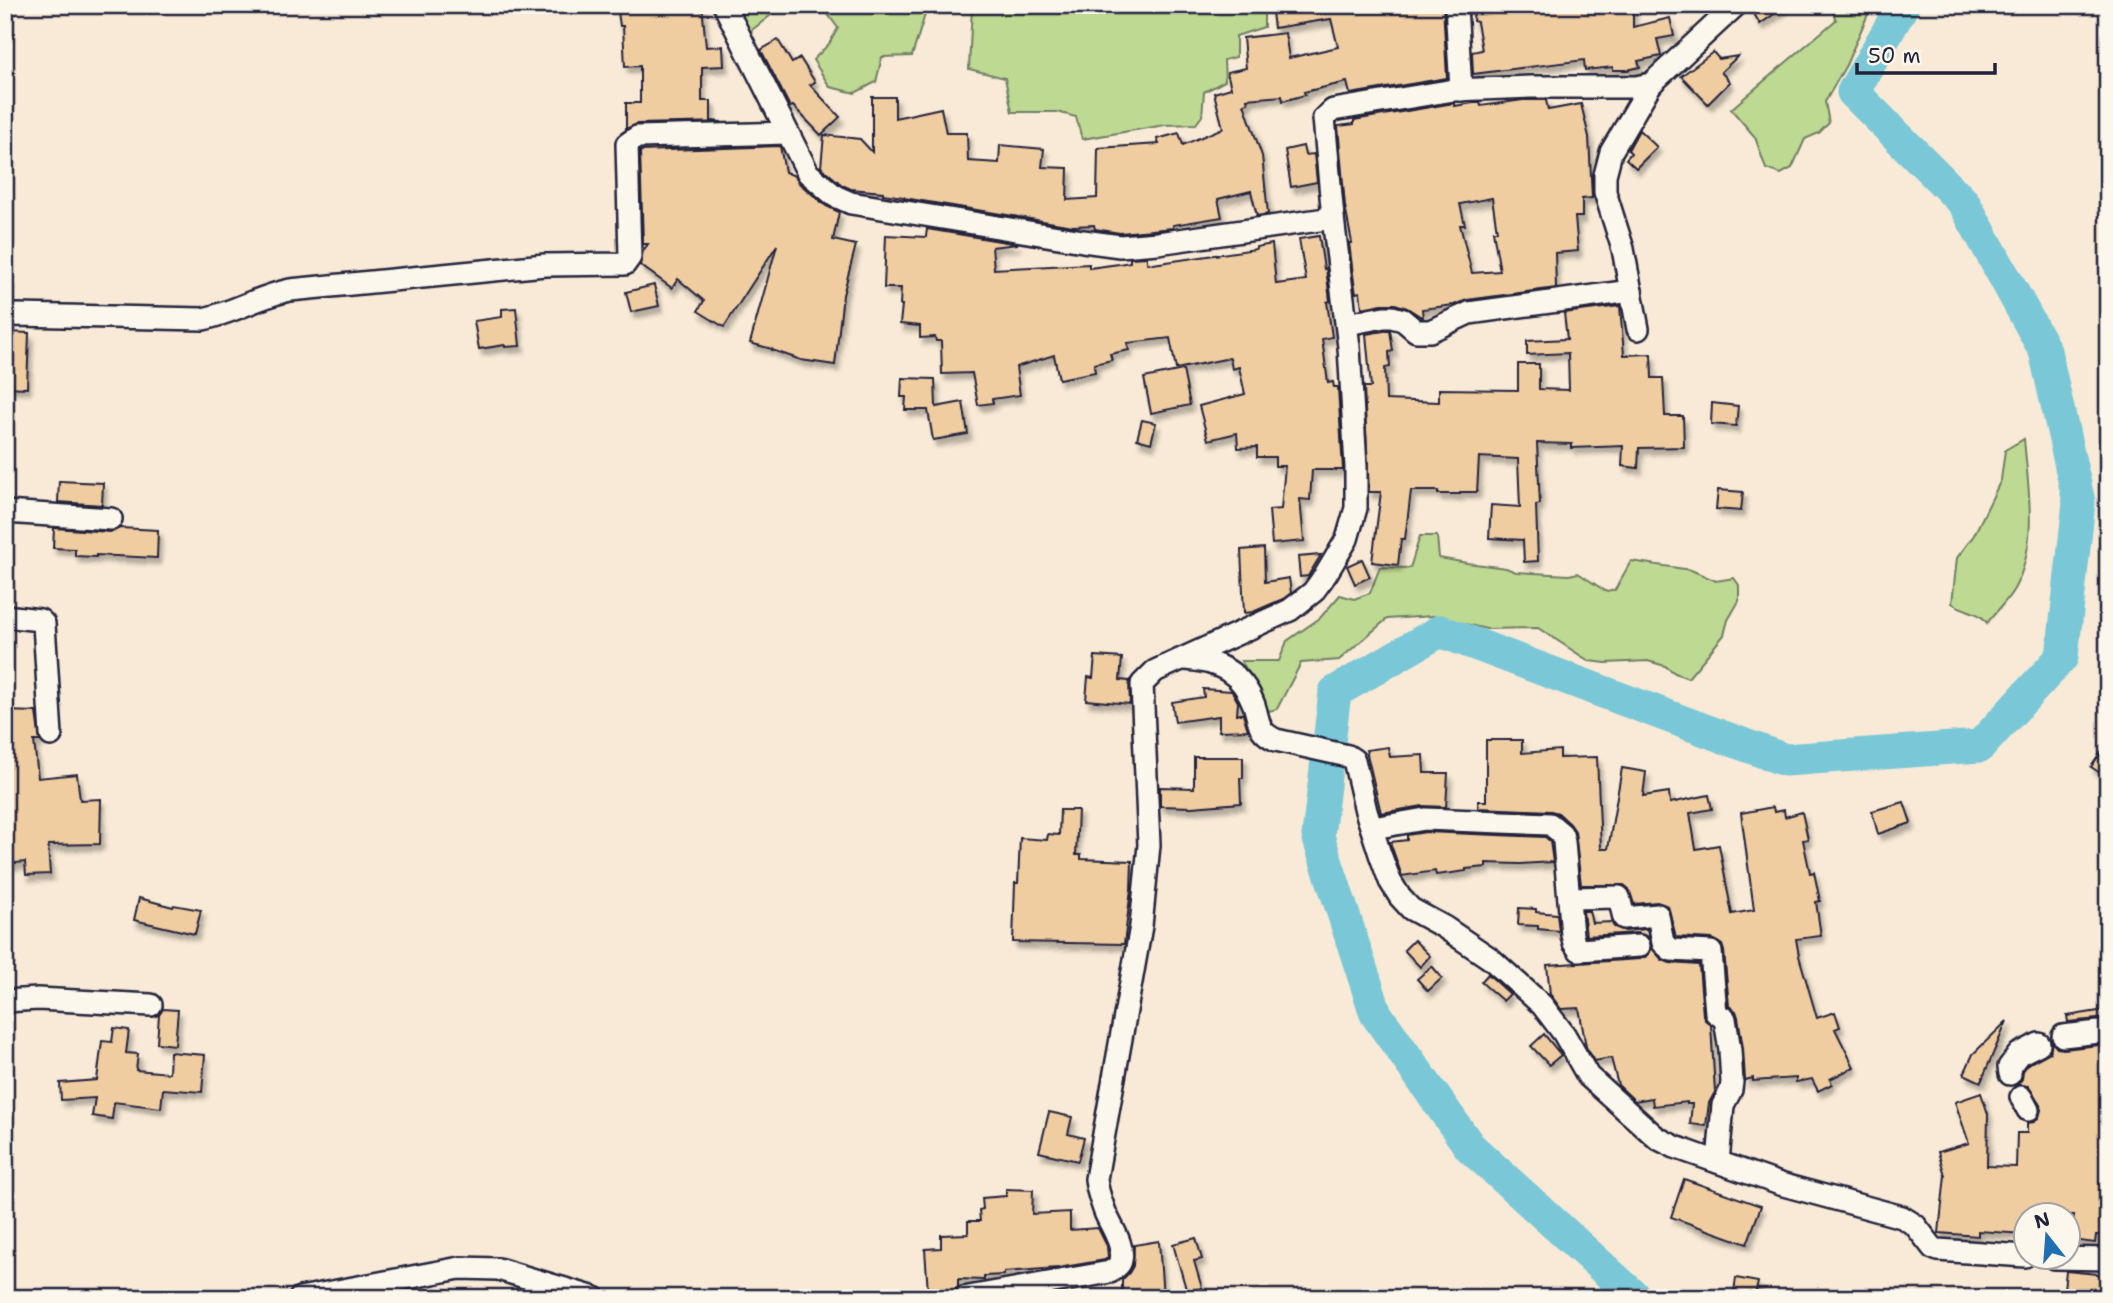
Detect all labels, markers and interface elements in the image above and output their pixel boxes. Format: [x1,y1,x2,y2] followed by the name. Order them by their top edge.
[1857,32,1996,76] scale bar
[1868,42,1921,70] text: 50 m
[2011,1202,2082,1272] north arrow
[2031,1206,2053,1234] text: N

